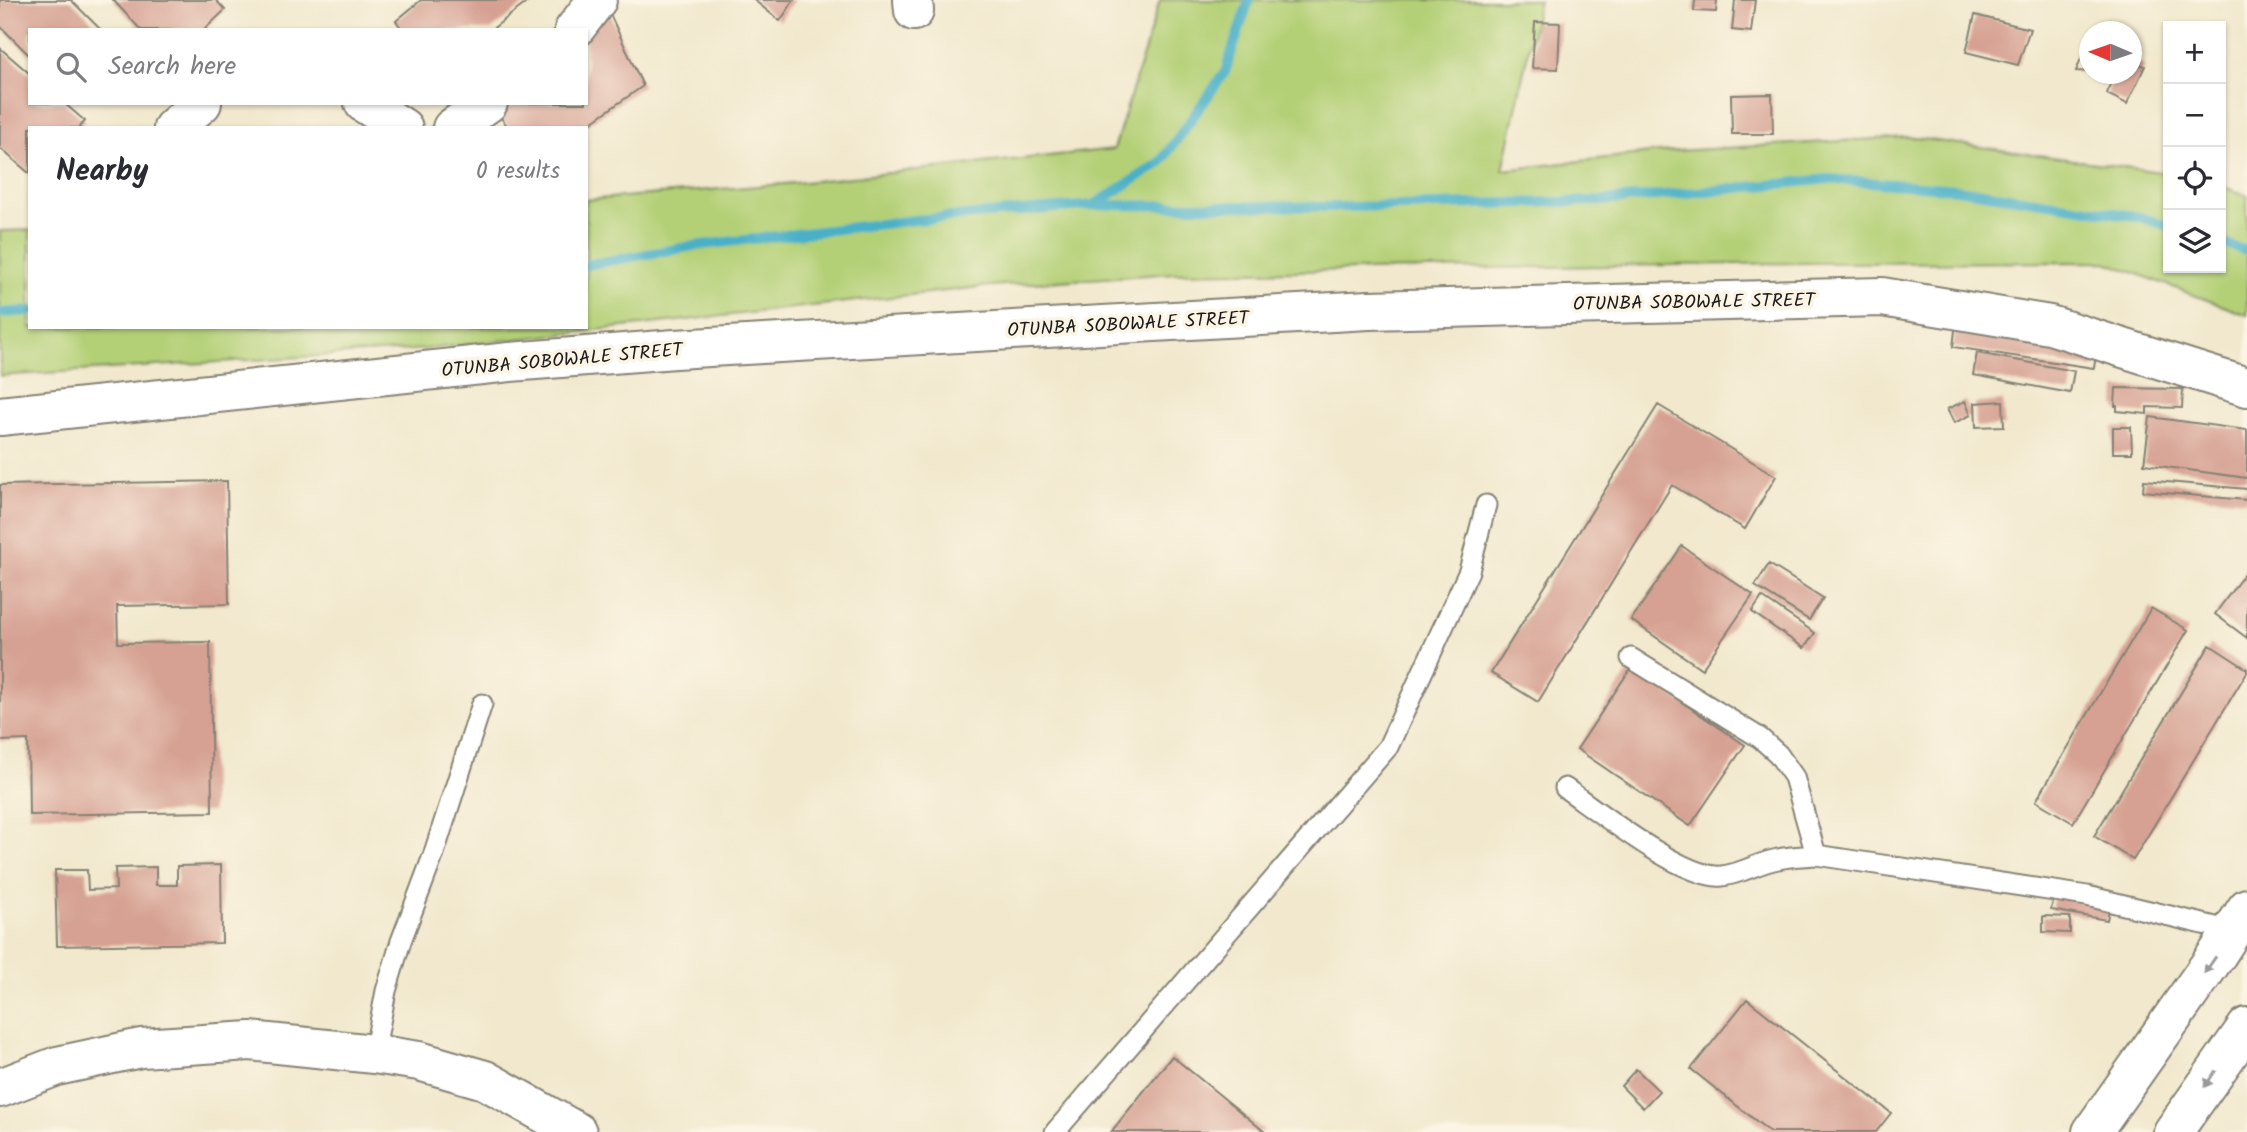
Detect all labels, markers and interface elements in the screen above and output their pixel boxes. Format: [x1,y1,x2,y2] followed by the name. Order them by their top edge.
[2079,21,2142,84] north arrow
[2163,21,2226,273] map controls
[2163,21,2226,84] button: +
[28,28,588,105] search box
[108,46,236,88] text: Search here
[52,48,90,86] icon: search
[2163,84,2226,147] button: −
[2163,147,2226,210] button: locate
[56,148,148,196] text: Nearby
[476,154,560,190] text: 0 results
[2163,210,2226,273] button: layers
[1573,286,1817,320] street label: OTUNBA SOBOWALE STREET
[1006,304,1252,346] street label: OTUNBA SOBOWALE STREET
[440,335,686,386] street label: OTUNBA SOBOWALE STREET
[2203,956,2217,974] one-way arrow
[2203,1070,2217,1088] one-way arrow

